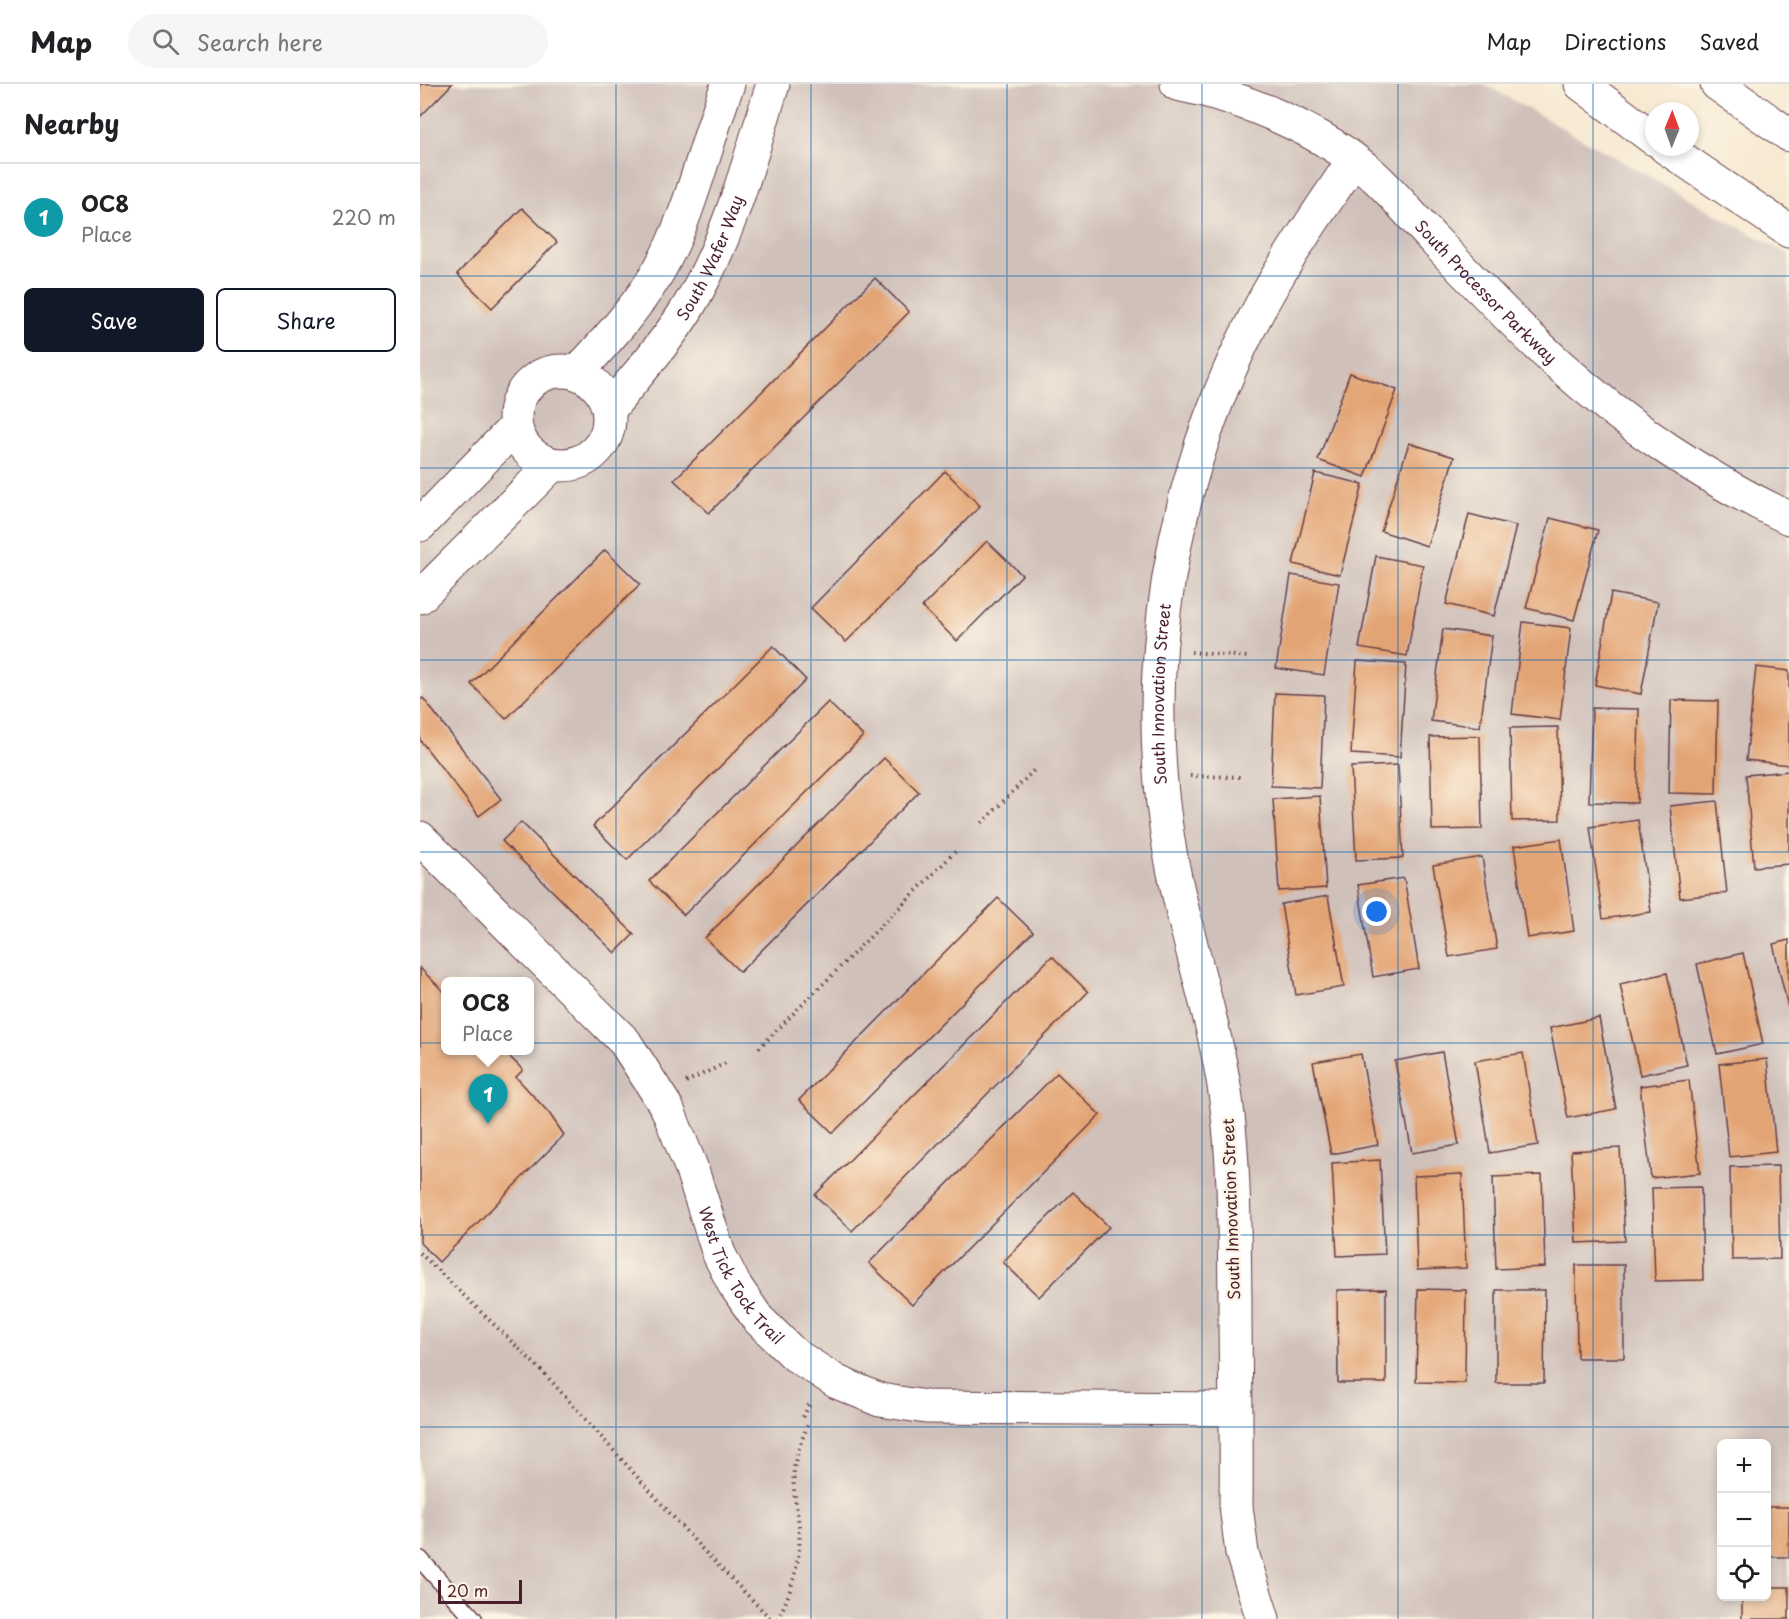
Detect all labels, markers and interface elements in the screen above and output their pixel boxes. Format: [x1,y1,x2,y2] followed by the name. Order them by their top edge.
[128,14,548,68] search box
[30,20,92,63] text: Map
[149,25,182,58] icon: search
[197,25,323,58] text: Search here
[1486,25,1531,57] text: Map
[1564,25,1666,57] text: Directions
[1699,25,1759,57] text: Saved
[1645,102,1699,156] north arrow
[24,104,119,143] text: Nearby
[81,186,129,219] text: OC8
[670,192,748,325] street label: South Wafer Way
[39,202,48,232] text: 1
[332,202,396,232] text: 220 m
[1410,214,1563,369] street label: South Processor Parkway
[81,219,132,249] text: Place
[24,288,204,352] button: Save
[216,288,396,352] button: Share
[1145,602,1176,786] street label: South Innovation Street
[1362,897,1391,926] your location
[441,977,534,1055] popup
[462,985,510,1018] text: OC8
[462,1018,513,1048] text: Place
[468,1074,508,1124] pin: 1
[1215,1118,1245,1300] street label: South Innovation Street
[693,1203,790,1349] street label: West Tick Tock Trail
[1717,1439,1771,1601] map controls
[1717,1439,1771,1493] button: +
[1717,1493,1771,1547] button: −
[1717,1547,1771,1601] button: locate
[438,1577,522,1604] scale bar
[447,1578,488,1602] text: 20 m

